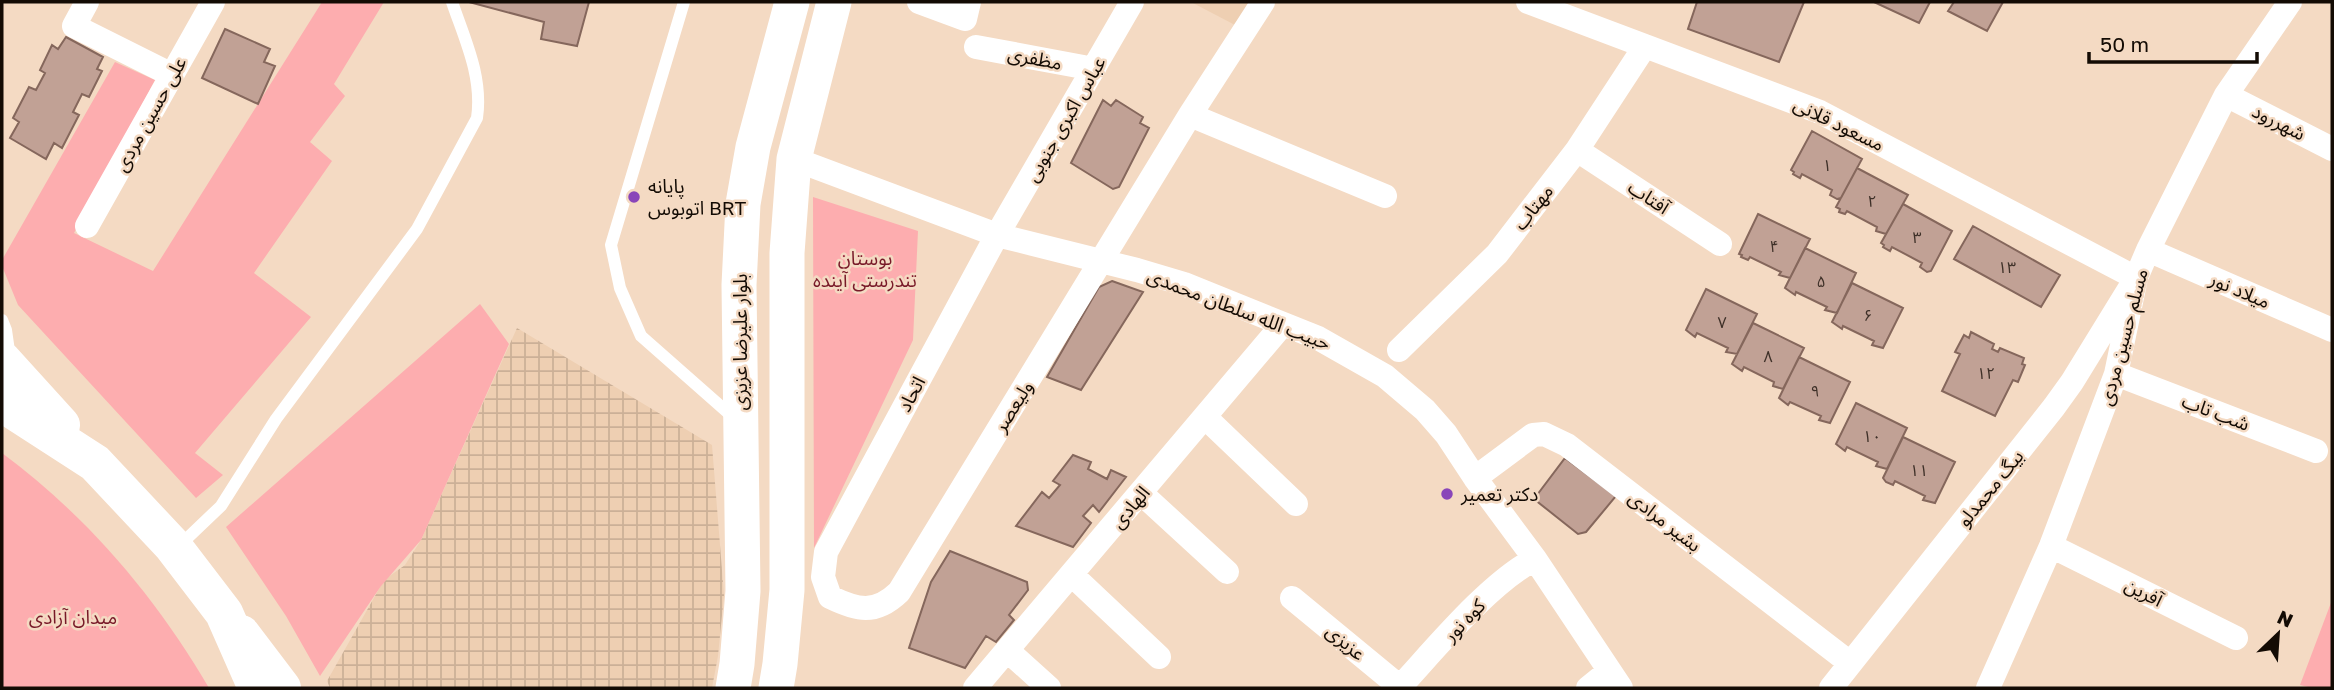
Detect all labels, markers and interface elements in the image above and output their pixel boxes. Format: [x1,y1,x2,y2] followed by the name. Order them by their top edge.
[2089,21,2257,65] scale bar
[2100,31,2149,57] text: 50 m
[1006,41,1064,75] street label: مظفری
[109,52,191,176] street label: علی حسین مردی
[1019,52,1111,186] street label: عباس اکبری جنوبی
[1790,92,1888,156] street label: مسعود قلانی
[2248,98,2310,146] street label: شهررود
[1822,155,1832,175] house number: ۱
[648,174,746,220] place label: پایانه اتوبوس BRT
[1624,175,1675,219] street label: آفتاب
[1508,179,1558,234] street label: مهتاب
[626,189,642,205] marker: پایانه اتوبوس BRT
[1867,191,1877,211] house number: ۲
[1912,227,1922,247] house number: ۳
[1769,236,1779,256] house number: ۴
[813,246,917,292] park label: بوستان تندرستی آینده
[1998,257,2016,277] house number: ۱۳
[1144,263,1334,355] street label: حبیب الله سلطان محمدی
[2093,266,2156,409] street label: مسلم حسین مردی
[2205,266,2274,313] street label: میلاد نور
[1816,271,1826,291] house number: ۵
[728,274,752,410] street label: بلوار علیرضا عزیزی
[1863,305,1873,325] house number: ۶
[1717,312,1727,332] house number: ۷
[1763,346,1773,366] house number: ۸
[1977,363,1995,383] house number: ۱۲
[892,372,929,415] street label: اتحاد
[987,376,1038,437] street label: ولیعصر
[1810,380,1820,400] house number: ۹
[2179,388,2253,435] street label: شب تاب
[1863,426,1881,446] house number: ۱۰
[1952,444,2028,532] street label: بیگ محمدلو
[1910,460,1928,480] house number: ۱۱
[1105,481,1154,533] street label: الهادی
[1460,482,1538,506] place label: دکتر تعمیر
[1624,485,1706,557] street label: بشیر مرادی
[1439,486,1455,502] marker: دکتر تعمیر
[2121,572,2168,612] street label: آفرین
[1437,593,1491,647] street label: کوه نور
[2243,599,2313,669] north arrow
[29,605,117,629] park label: میدان آزادی
[2274,605,2297,632] text: N
[1321,619,1371,665] street label: عزیزی

